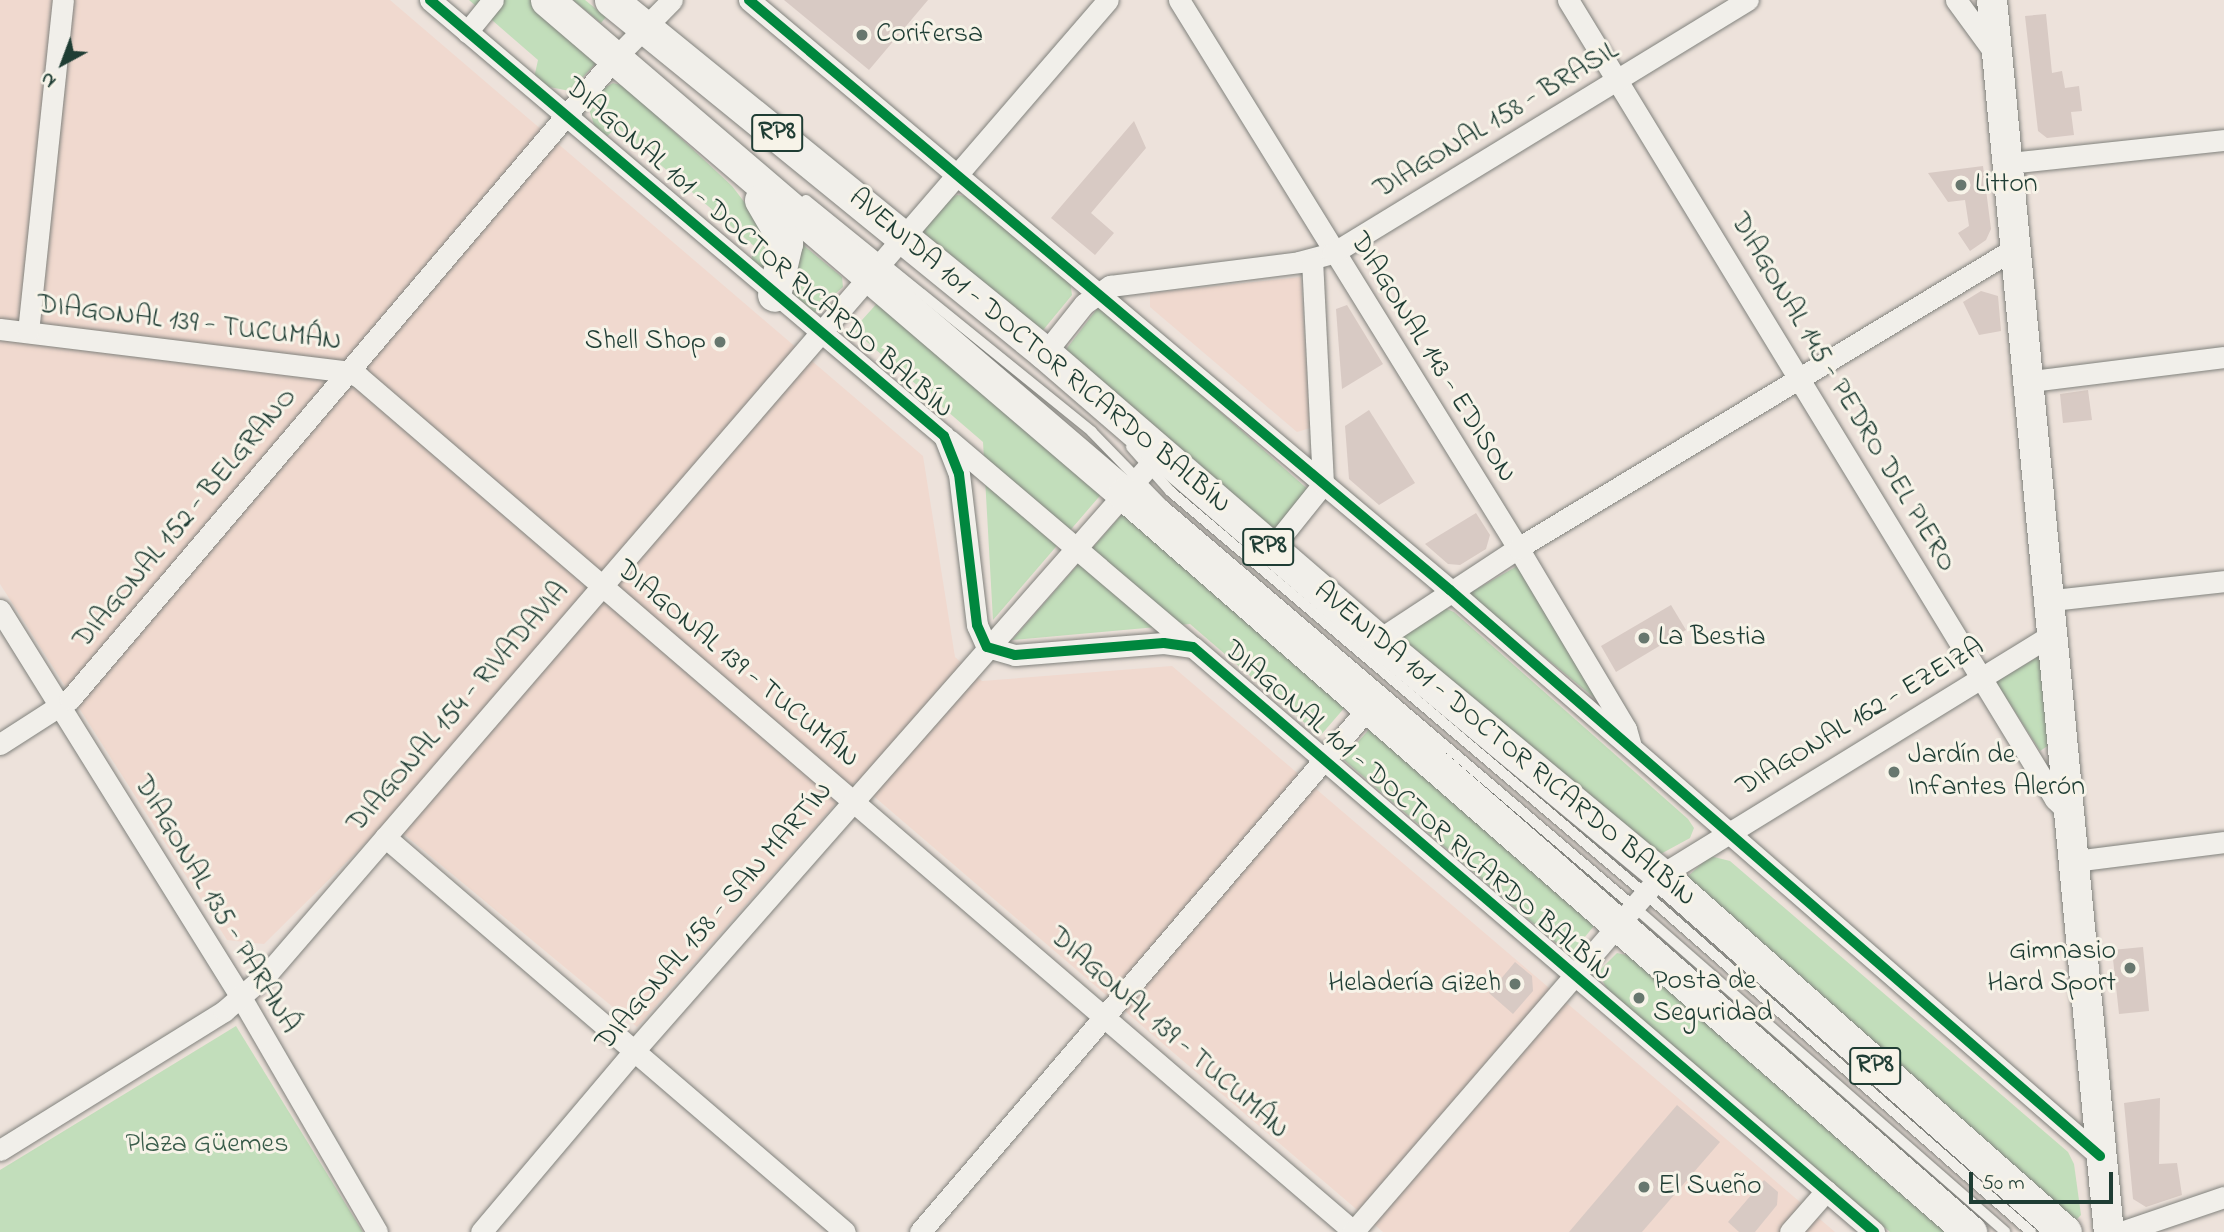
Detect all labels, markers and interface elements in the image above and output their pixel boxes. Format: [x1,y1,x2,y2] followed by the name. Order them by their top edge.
[876,18,983,52] place label: Corifersa
[854,27,870,43] marker: Corifersa
[28,28,98,98] north arrow
[1369,35,1625,207] street label: DIAGONAL 158 - BRASIL
[35,65,63,94] text: N
[557,71,959,427] street label: DIAGONAL 101 - DOCTOR RICARDO BALBÍN
[751,110,803,156] road number: RP8
[1975,168,2038,202] place label: Litton
[1953,177,1969,193] marker: Litton
[841,182,1237,522] street label: AVENIDA 101 - DOCTOR RICARDO BALBÍN
[1721,208,1963,578] street label: DIAGONAL 145 - PEDRO DEL PIERO
[1341,227,1523,489] street label: DIAGONAL 143 - EDISON
[35,289,343,359] street label: DIAGONAL 139 - TUCUMÁN
[585,325,706,359] place label: Shell Shop
[712,334,728,350] marker: Shell Shop
[67,382,305,656] street label: DIAGONAL 152 - BELGRANO
[1242,524,1294,569] road number: RP8
[609,554,865,776] street label: DIAGONAL 139 - TUCUMÁN
[1306,575,1702,915] street label: AVENIDA 101 - DOCTOR RICARDO BALBÍN
[341,576,577,840] street label: DIAGONAL 154 - RIVADAVIA
[1658,621,1766,655] place label: La Bestia
[1636,630,1652,646] marker: La Bestia
[1731,631,1991,805] street label: DIAGONAL 162 - EZEIZA
[1216,634,1618,990] street label: DIAGONAL 101 - DOCTOR RICARDO BALBÍN
[1908,739,2085,805] place label: Jardín de Infantes Alerón
[1886,764,1902,780] marker: Jardín de Infantes Alerón
[125,770,305,1040] street label: DIAGONAL 135 - PARANÁ
[589,776,841,1058] street label: DIAGONAL 158 - SAN MARTÍN
[1041,921,1295,1147] street label: DIAGONAL 139 - TUCUMÁN
[1987,935,2116,1001] place label: Gimnasio Hard Sport
[2122,960,2138,976] marker: Gimnasio Hard Sport
[1653,965,1772,1031] place label: Posta de Seguridad
[1328,967,1501,1001] place label: Heladería Gizeh
[1507,976,1523,992] marker: Heladería Gizeh
[1631,990,1647,1006] marker: Posta de Seguridad
[1849,1044,1901,1088] road number: RP8
[126,1128,288,1162] park label: Plaza Güemes
[1972,1158,2116,1202] scale bar
[1982,1169,2025,1199] text: 50 m
[1658,1170,1761,1204] place label: El Sueño
[1636,1179,1652,1195] marker: El Sueño

